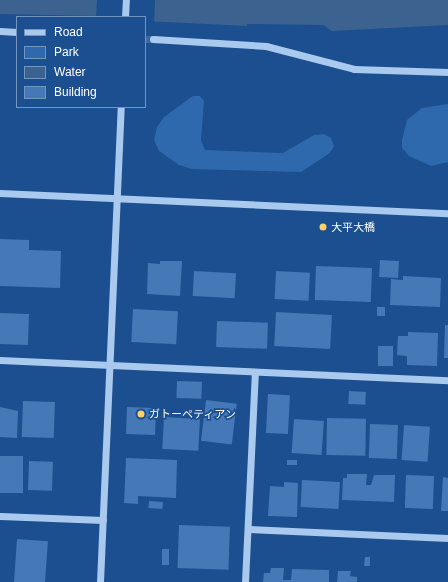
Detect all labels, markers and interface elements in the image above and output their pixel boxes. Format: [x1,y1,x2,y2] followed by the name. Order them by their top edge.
[16,16,146,108] legend
[54,25,83,39] text: Road
[54,45,79,59] text: Park
[54,65,86,79] text: Water
[54,85,97,99] text: Building
[331,220,375,234] place label: 大平大橋
[318,222,328,232] marker: 大平大橋
[149,407,237,421] place label: ガトーペティアン
[136,409,146,419] marker: ガトーペティアン

